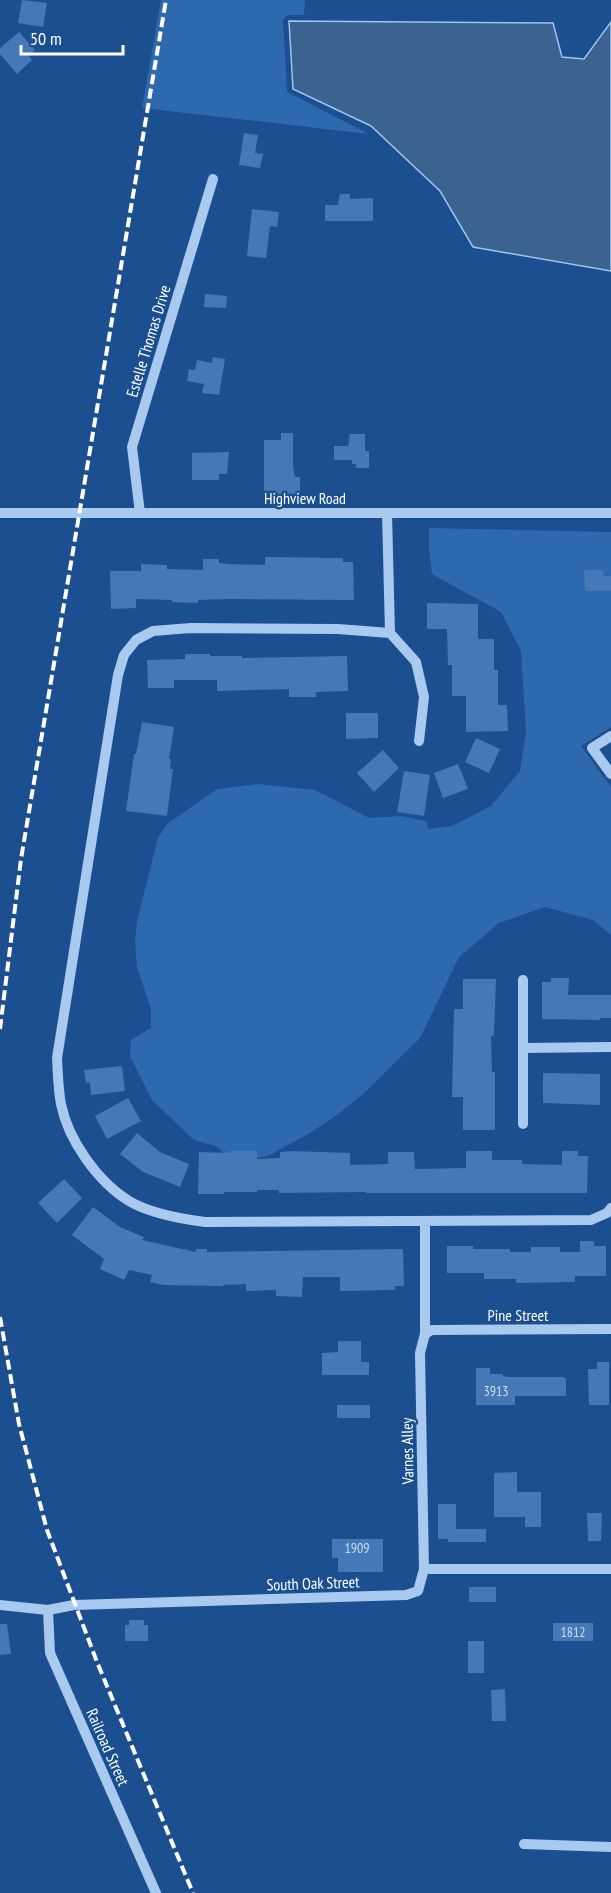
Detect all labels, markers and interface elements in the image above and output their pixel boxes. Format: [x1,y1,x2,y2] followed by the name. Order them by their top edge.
[21,18,123,56] scale bar
[30,27,62,50] text: 50 m
[121,283,175,399] street label: Estelle Thomas Drive
[264,488,346,508] street label: Highview Road
[488,1305,549,1325] street label: Pine Street
[483,1382,509,1400] house number: 3913
[396,1417,418,1486] street label: Varnes Alley
[344,1539,370,1557] house number: 1909
[266,1571,360,1595] street label: South Oak Street
[560,1623,586,1641] house number: 1812
[82,1705,134,1789] street label: Railroad Street

